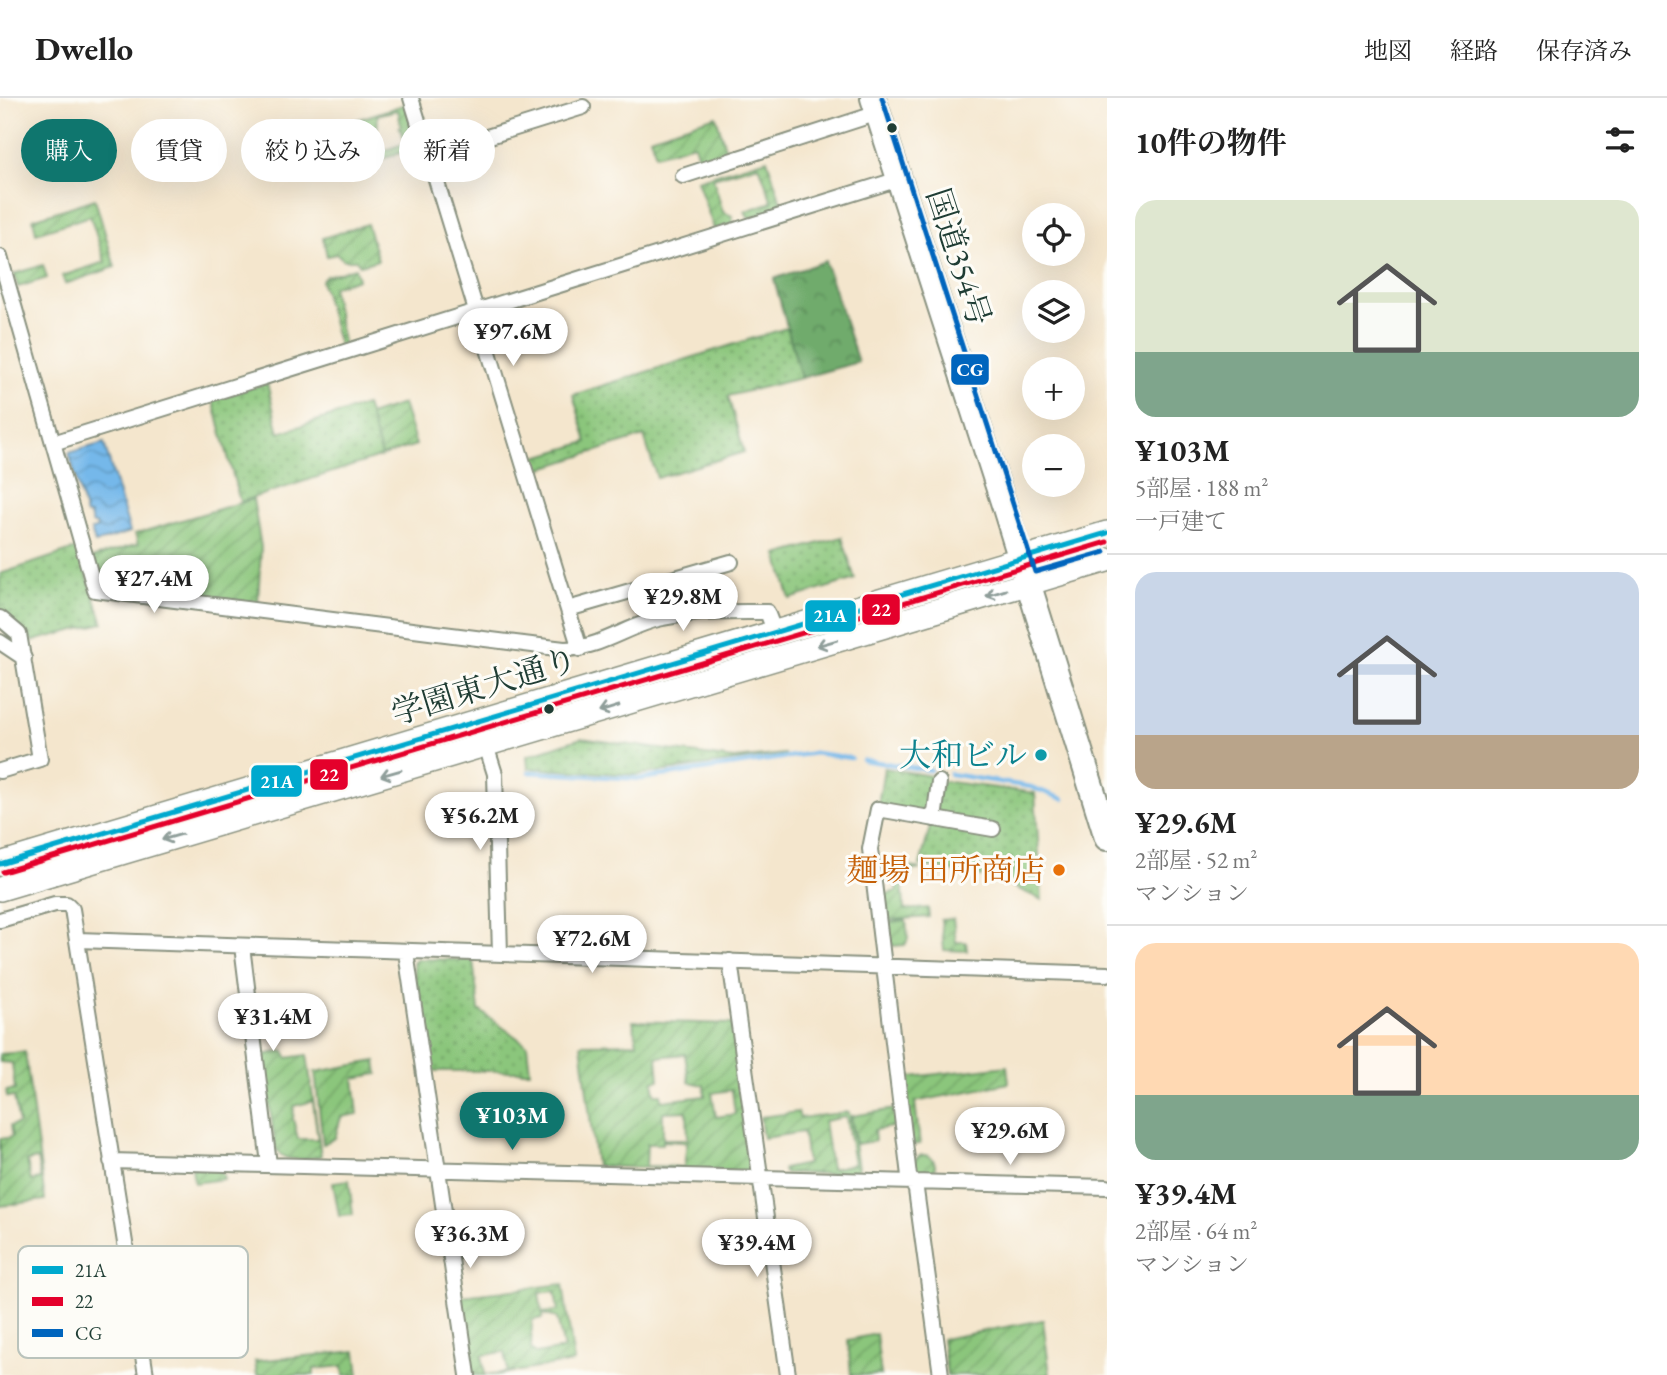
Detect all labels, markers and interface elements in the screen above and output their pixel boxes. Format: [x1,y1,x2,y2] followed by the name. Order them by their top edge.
[35,27,133,70] text: Dwello
[1364,35,1412,66] text: 地図
[1450,35,1498,66] text: 経路
[1536,35,1632,66] text: 保存済み
[21,119,117,182] chip: 購入
[131,119,227,182] chip: 賃貸
[241,119,385,182] chip: 絞り込み
[399,119,495,182] chip: 新着
[885,121,899,135] unlabelled marker
[1601,121,1639,159] icon: filters
[1135,123,1287,162] text: 10件の物件
[917,183,1001,331] street label: 国道354号
[1022,203,1085,497] map controls
[1022,203,1085,266] button: locate
[1324,245,1450,371] icon: home
[1022,280,1085,343] button: layers
[456,308,570,368] pin: ¥97.6M
[474,316,552,346] text: ¥97.6M
[950,353,990,386] line badge: CG
[956,357,984,382] text: CG
[1022,357,1085,420] button: +
[1135,431,1230,470] text: ¥103M
[1022,434,1085,497] button: −
[1135,473,1268,503] text: 5部屋 · 188 m²
[1135,506,1227,536] text: 一戸建て
[97,556,211,615] pin: ¥27.4M
[115,563,193,593] text: ¥27.4M
[626,574,740,633] pin: ¥29.8M
[644,581,722,611] text: ¥29.8M
[985,587,1007,600] one-way arrow
[861,593,901,626] line badge: 22
[871,597,891,622] text: 22
[804,599,857,633] line badge: 21A
[813,603,847,628] text: 21A
[1324,617,1450,743] icon: home
[386,638,582,734] street label: 学園東大通り
[816,638,838,651] one-way arrow
[542,702,556,716] unlabelled marker
[598,703,620,716] one-way arrow
[899,734,1027,776] place label: 大和ビル
[1033,747,1049,763] marker: 大和ビル
[309,758,349,791] line badge: 22
[319,762,339,787] text: 22
[250,764,303,798] line badge: 21A
[380,768,402,781] one-way arrow
[260,769,294,794] text: 21A
[423,792,537,852] pin: ¥56.2M
[441,800,519,830] text: ¥56.2M
[1135,803,1237,842] text: ¥29.6M
[161,831,183,844] one-way arrow
[1135,845,1257,875] text: 2部屋 · 52 m²
[847,849,1045,891] place label: 麺場 田所商店
[1051,862,1067,878] marker: 麺場 田所商店
[1135,878,1249,908] text: マンション
[535,916,649,975] pin: ¥72.6M
[553,923,631,953] text: ¥72.6M
[1324,988,1450,1114] icon: home
[216,993,330,1053] pin: ¥31.4M
[234,1001,312,1031] text: ¥31.4M
[463,1093,561,1152] pin: ¥103M
[476,1100,548,1130] text: ¥103M
[953,1108,1067,1167] pin: ¥29.6M
[971,1115,1049,1145] text: ¥29.6M
[1135,1174,1237,1213] text: ¥39.4M
[413,1210,527,1270] pin: ¥36.3M
[1135,1216,1257,1246] text: 2部屋 · 64 m²
[431,1218,509,1248] text: ¥36.3M
[700,1220,814,1279] pin: ¥39.4M
[718,1227,796,1257] text: ¥39.4M
[18,1246,248,1358] legend
[1135,1249,1249,1279] text: マンション
[75,1258,107,1283] text: 21A
[75,1289,93,1314] text: 22
[75,1321,102,1346] text: CG

